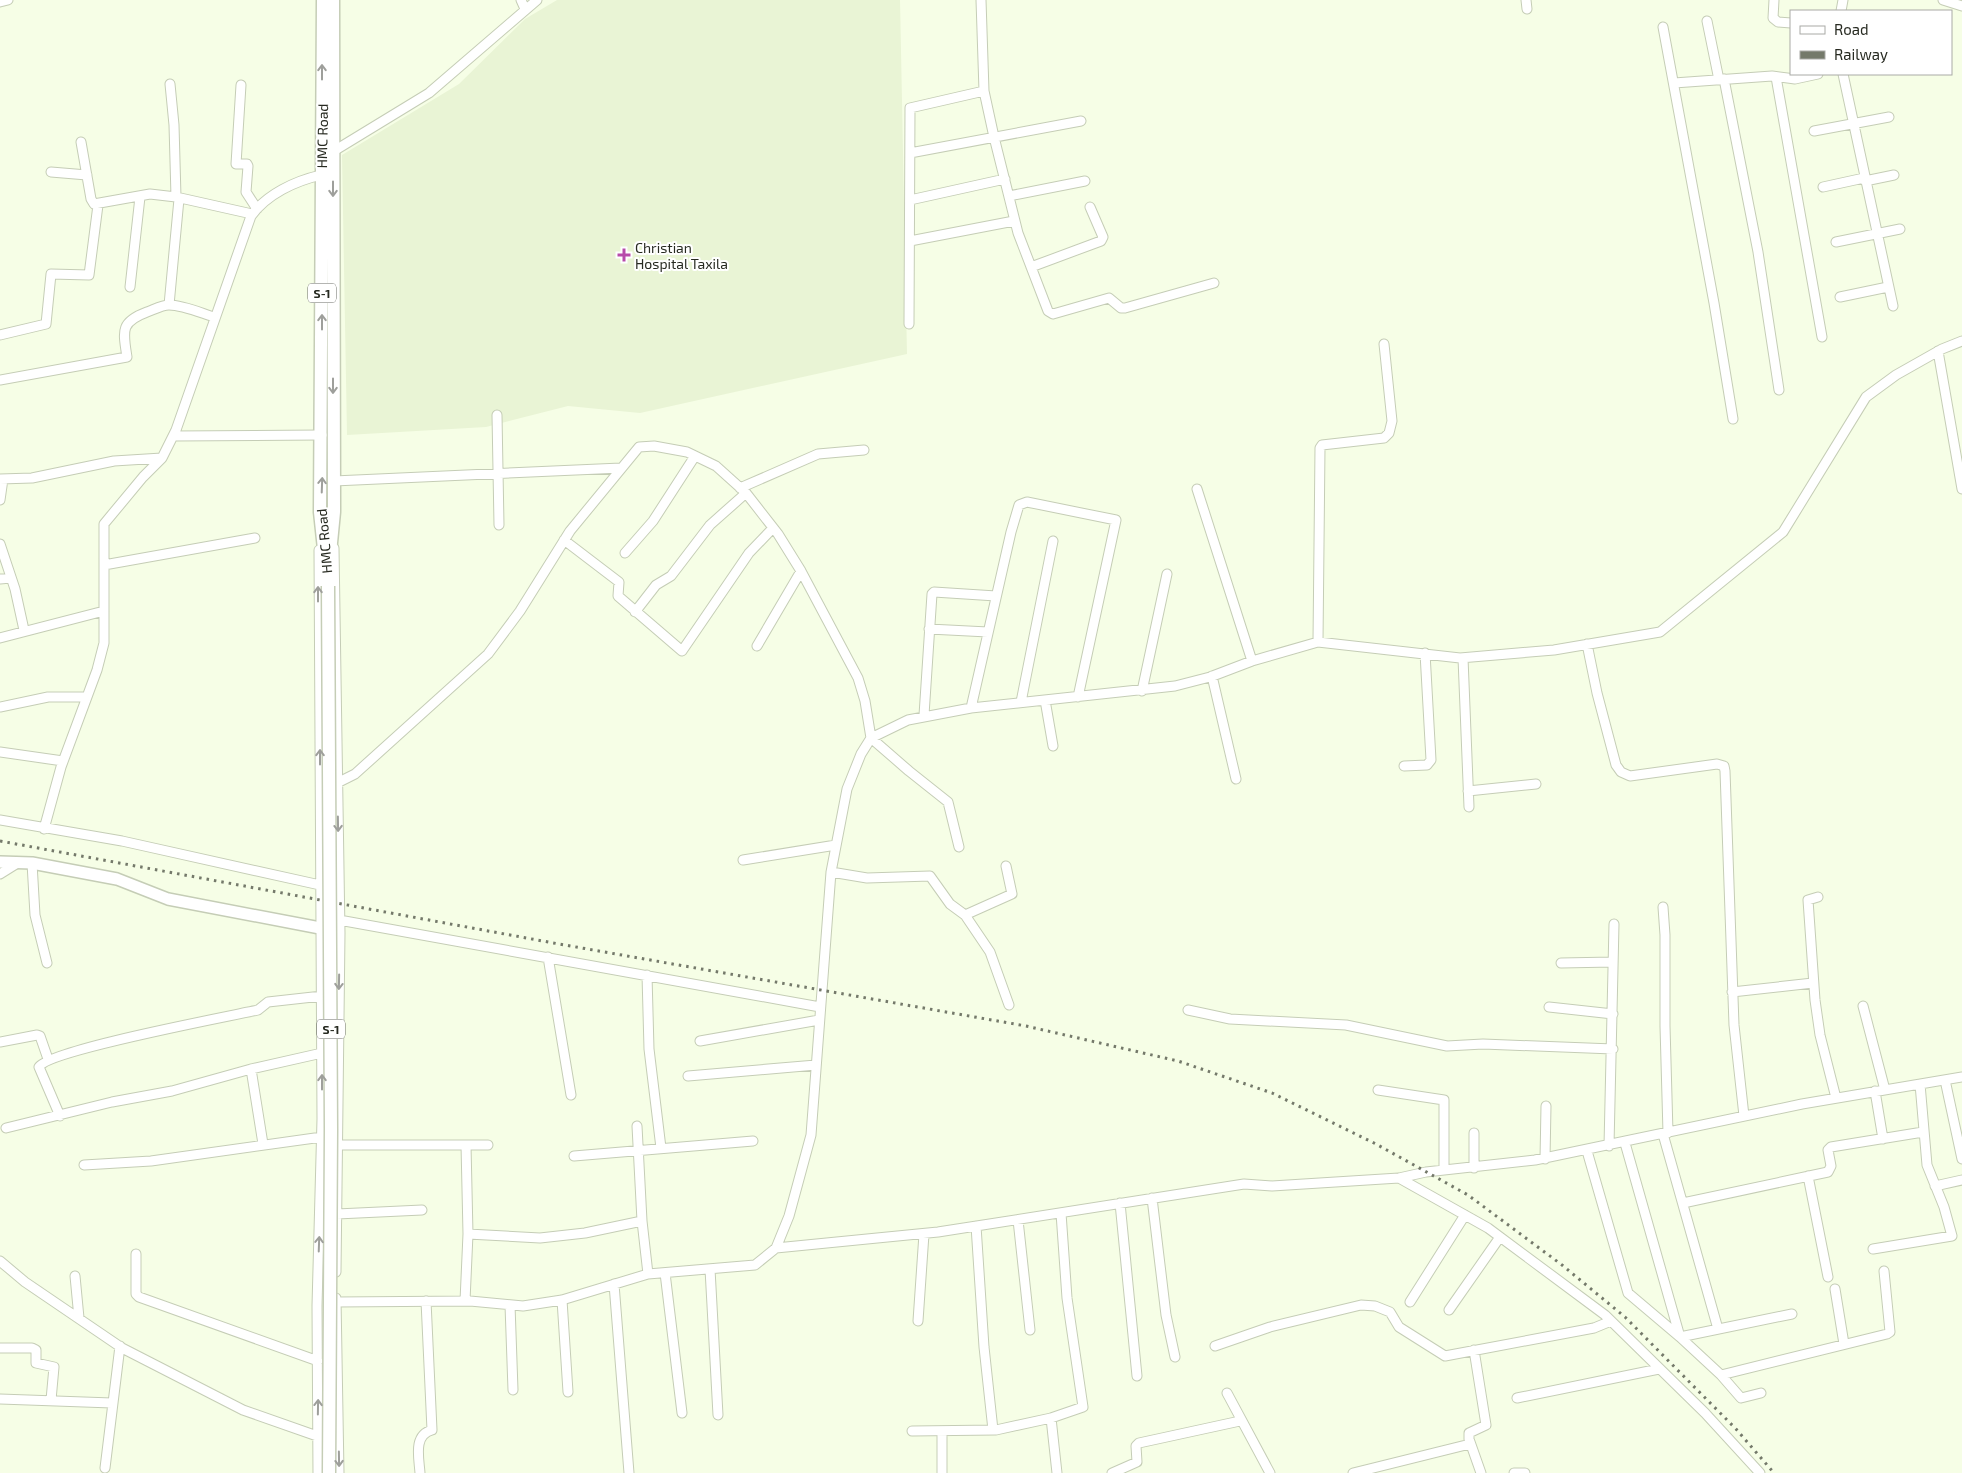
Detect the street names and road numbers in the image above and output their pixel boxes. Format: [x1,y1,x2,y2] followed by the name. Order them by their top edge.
[313,103,331,169] street label: HMC Road
[308,284,336,302] road number: S-1
[313,508,335,574] street label: HMC Road
[317,1020,345,1038] road number: S-1

